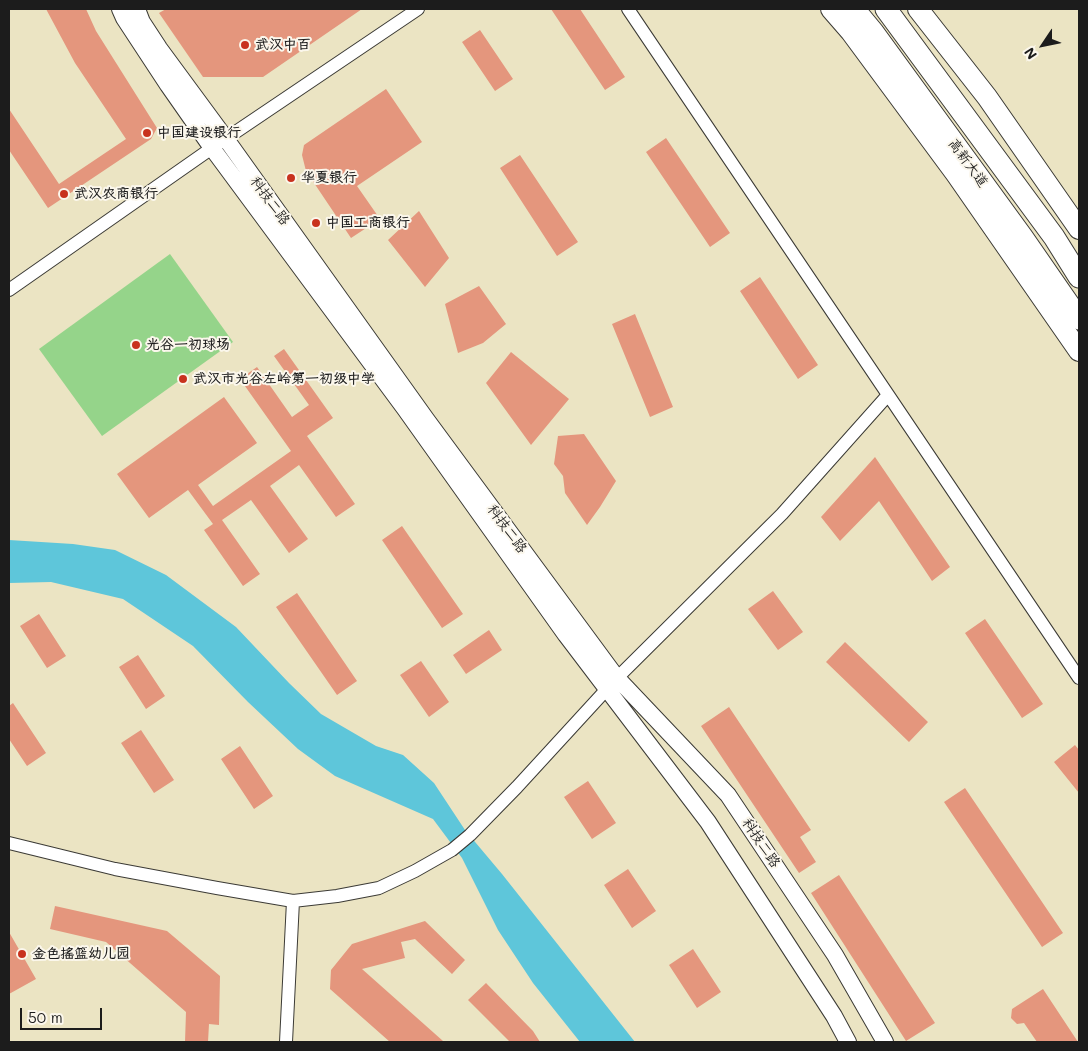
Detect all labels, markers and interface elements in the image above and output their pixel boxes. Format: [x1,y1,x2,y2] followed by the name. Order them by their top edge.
[1018,20,1068,70] north arrow
[255,37,311,53] place label: 武汉中百
[239,39,251,51] marker: 武汉中百
[1019,44,1041,63] text: N
[157,125,241,141] place label: 中国建设银行
[141,127,153,139] marker: 中国建设银行
[945,135,991,191] street label: 高新大道
[301,170,357,186] place label: 华夏银行
[285,172,297,184] marker: 华夏银行
[247,173,293,229] street label: 科技二路
[74,186,158,202] place label: 武汉农商银行
[58,188,70,200] marker: 武汉农商银行
[326,215,410,231] place label: 中国工商银行
[310,217,322,229] marker: 中国工商银行
[146,337,230,353] place label: 光谷一初球场
[130,339,142,351] marker: 光谷一初球场
[193,371,375,387] place label: 武汉市光谷左岭第一初级中学
[177,373,189,385] marker: 武汉市光谷左岭第一初级中学
[484,501,530,557] street label: 科技二路
[738,815,784,871] street label: 科技二路
[32,946,130,962] place label: 金色摇篮幼儿园
[16,948,28,960] marker: 金色摇篮幼儿园
[22,998,105,1030] scale bar
[28,1007,63,1027] text: 50 m

